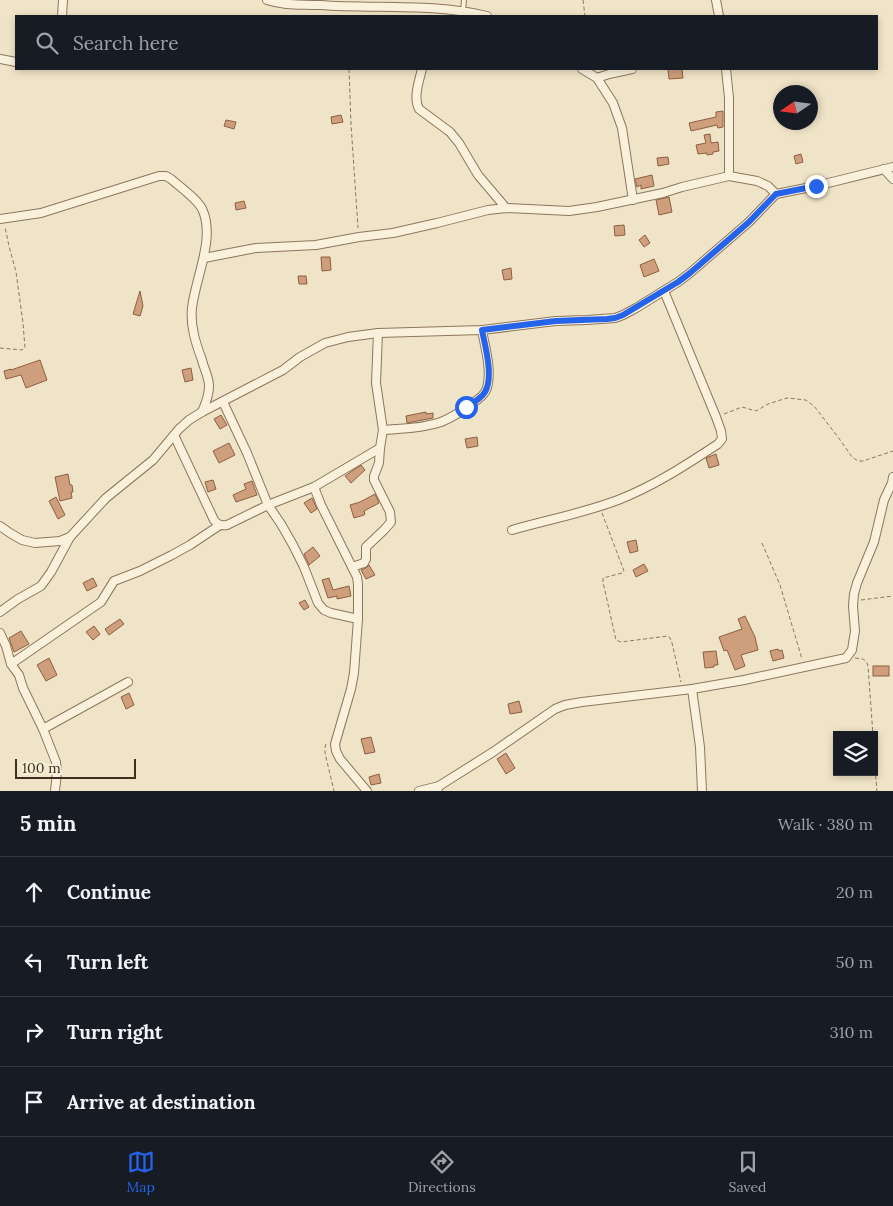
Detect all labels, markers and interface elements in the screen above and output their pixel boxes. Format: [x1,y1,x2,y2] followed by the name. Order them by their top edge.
[15,15,878,70] search box
[33,29,61,57] icon: search
[73,31,179,55] text: Search here
[773,85,818,130] north arrow
[805,175,828,198] route end
[455,396,478,419] route start
[833,731,878,776] map controls
[833,731,878,776] button: layers
[15,756,136,779] scale bar
[22,759,61,777] text: 100 m
[20,810,76,837] text: 5 min
[778,814,873,834] text: Walk · 380 m
[20,878,48,906] icon: ahead
[67,880,151,904] text: Continue
[836,882,873,902] text: 20 m
[20,948,48,976] icon: left
[67,950,148,974] text: Turn left
[836,952,873,972] text: 50 m
[20,1018,48,1046] icon: right
[67,1020,163,1044] text: Turn right
[830,1022,873,1042] text: 310 m
[20,1088,48,1116] icon: arrive
[67,1090,256,1114] text: Arrive at destination
[126,1148,155,1196] tab: Map
[408,1148,476,1196] tab: Directions
[729,1148,767,1196] tab: Saved

